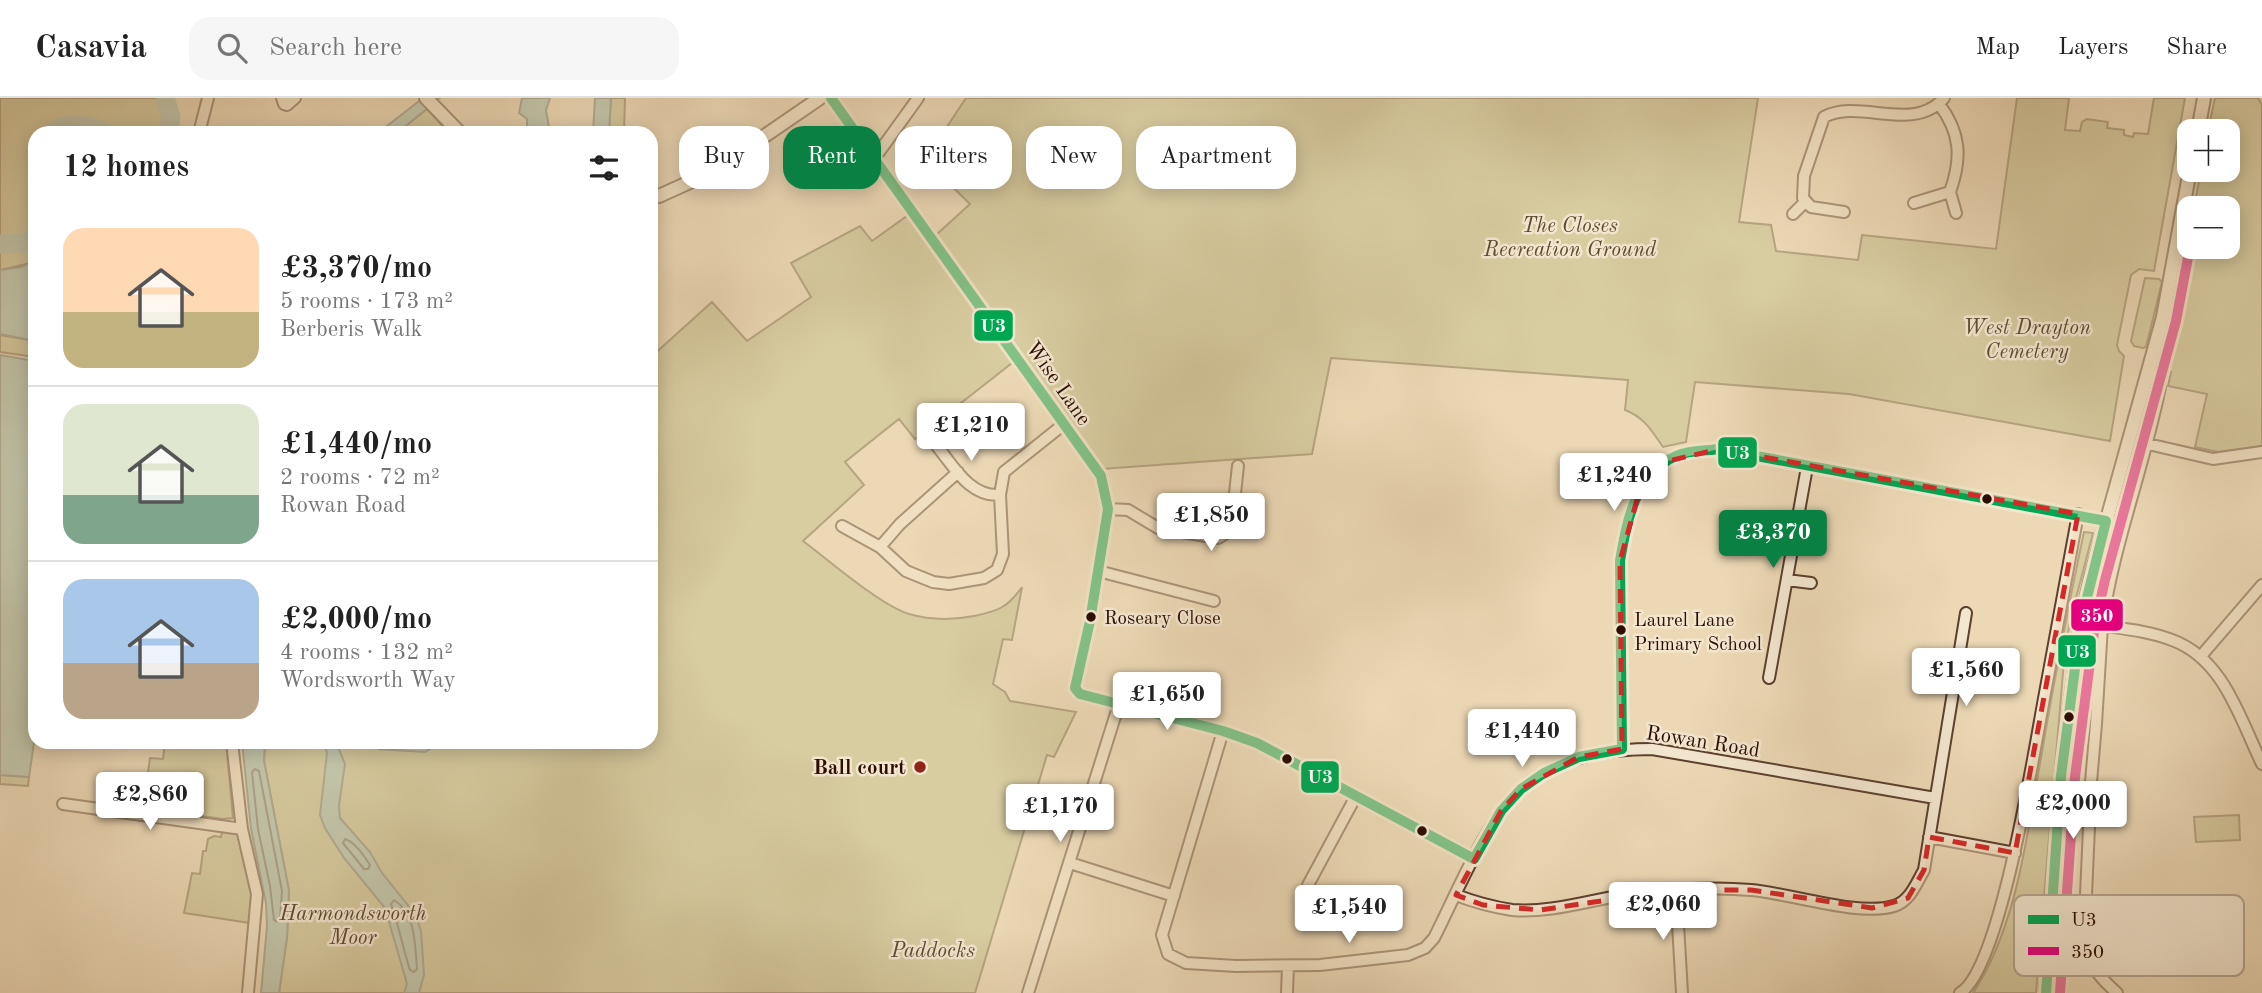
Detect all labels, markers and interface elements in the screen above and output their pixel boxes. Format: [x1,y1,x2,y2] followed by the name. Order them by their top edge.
[189,17,679,80] search box
[213,29,251,67] icon: search
[35,32,147,65] text: Casavia
[269,35,402,61] text: Search here
[1976,36,2020,60] text: Map
[2058,36,2128,60] text: Layers
[2166,36,2227,60] text: Share
[2177,119,2240,259] map controls
[2177,119,2240,182] button: +
[679,126,769,189] chip: Buy
[783,126,881,189] chip: Rent
[895,126,1012,189] chip: Filters
[1026,126,1122,189] chip: New
[1136,126,1296,189] chip: Apartment
[585,149,623,187] icon: filters
[63,153,189,183] text: 12 homes
[2177,196,2240,259] button: −
[1483,216,1657,261] park label: The Closes Recreation Ground
[280,254,432,284] text: £3,370/mo
[119,256,203,340] icon: home
[280,290,453,313] text: 5 rooms · 173 m²
[973,309,1014,342] line badge: U3
[280,318,423,341] text: Berberis Walk
[980,318,1006,337] text: U3
[1963,318,2091,363] park label: West Drayton Cemetery
[1021,338,1094,430] street label: Wise Lane
[914,404,1028,463] pin: £1,210
[933,414,1009,437] text: £1,210
[280,430,432,460] text: £1,440/mo
[119,432,203,516] icon: home
[1717,436,1758,469] line badge: U3
[1724,445,1750,464] text: U3
[1557,454,1671,513] pin: £1,240
[1576,464,1652,487] text: £1,240
[280,466,440,489] text: 2 rooms · 72 m²
[1980,492,1994,506] unlabelled marker
[280,494,406,517] text: Rowan Road
[1154,494,1268,553] pin: £1,850
[1173,504,1249,527] text: £1,850
[1716,510,1830,570] pin: £3,370
[1735,521,1811,544] text: £3,370
[2070,598,2124,632] line badge: 350
[280,605,432,635] text: £2,000/mo
[119,607,203,691] icon: home
[2080,608,2114,627] text: 350
[1084,610,1098,624] marker: Roseary Close
[1104,610,1221,629] place label: Roseary Close
[1634,612,1762,655] place label: Laurel Lane Primary School
[1614,623,1628,637] marker: Laurel Lane Primary School
[2057,634,2097,668] line badge: U3
[280,641,453,664] text: 4 rooms · 132 m²
[2064,644,2090,663] text: U3
[1909,648,2023,708] pin: £1,560
[1928,659,2004,682] text: £1,560
[280,669,456,692] text: Wordsworth Way
[1110,672,1224,732] pin: £1,650
[1129,683,1205,706] text: £1,650
[1465,710,1579,769] pin: £1,440
[2062,710,2076,724] unlabelled marker
[1484,720,1560,743] text: £1,440
[1644,723,1761,762] street label: Rowan Road
[1280,752,1294,766] unlabelled marker
[813,758,906,779] place label: Ball court
[912,759,928,775] marker: Ball court
[1300,760,1340,794] line badge: U3
[1307,769,1333,788] text: U3
[93,772,207,832] pin: £2,860
[2016,782,2130,841] pin: £2,000
[112,783,188,806] text: £2,860
[1003,784,1117,844] pin: £1,170
[2035,792,2111,815] text: £2,000
[1022,795,1098,818] text: £1,170
[1415,824,1429,838] unlabelled marker
[1606,882,1720,942] pin: £2,060
[1292,886,1406,945] pin: £1,540
[1625,893,1701,916] text: £2,060
[2014,895,2244,976] legend
[1311,896,1387,919] text: £1,540
[279,904,427,949] park label: Harmondsworth Moor
[2071,912,2097,931] text: U3
[890,941,975,962] park label: Paddocks
[2071,944,2104,963] text: 350

